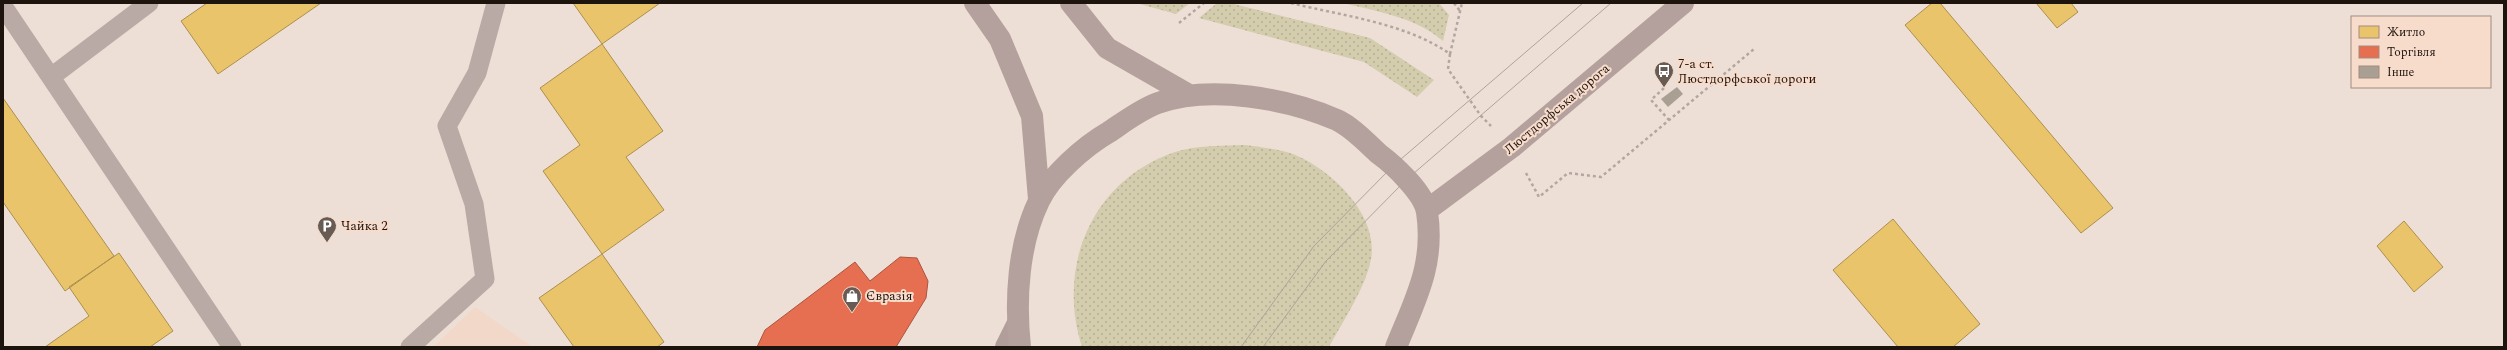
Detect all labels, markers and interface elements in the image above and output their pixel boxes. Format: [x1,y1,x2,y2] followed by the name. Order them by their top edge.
[2351,16,2491,88] legend
[2387,23,2425,42] text: Житло
[2387,43,2436,62] text: Торгівля
[1678,54,1816,89] place label: 7-а ст. Люстдорфської дороги
[1500,58,1615,159] street label: Люстдорфська дорога
[1653,60,1675,88] bus stop icon: 7-а ст. Люстдорфської дороги
[2387,63,2414,82] text: Інше
[316,215,338,243] parking icon: Чайка 2
[341,216,388,236] place label: Чайка 2
[841,285,863,313] shop icon: Євразія
[866,286,913,306] place label: Євразія

